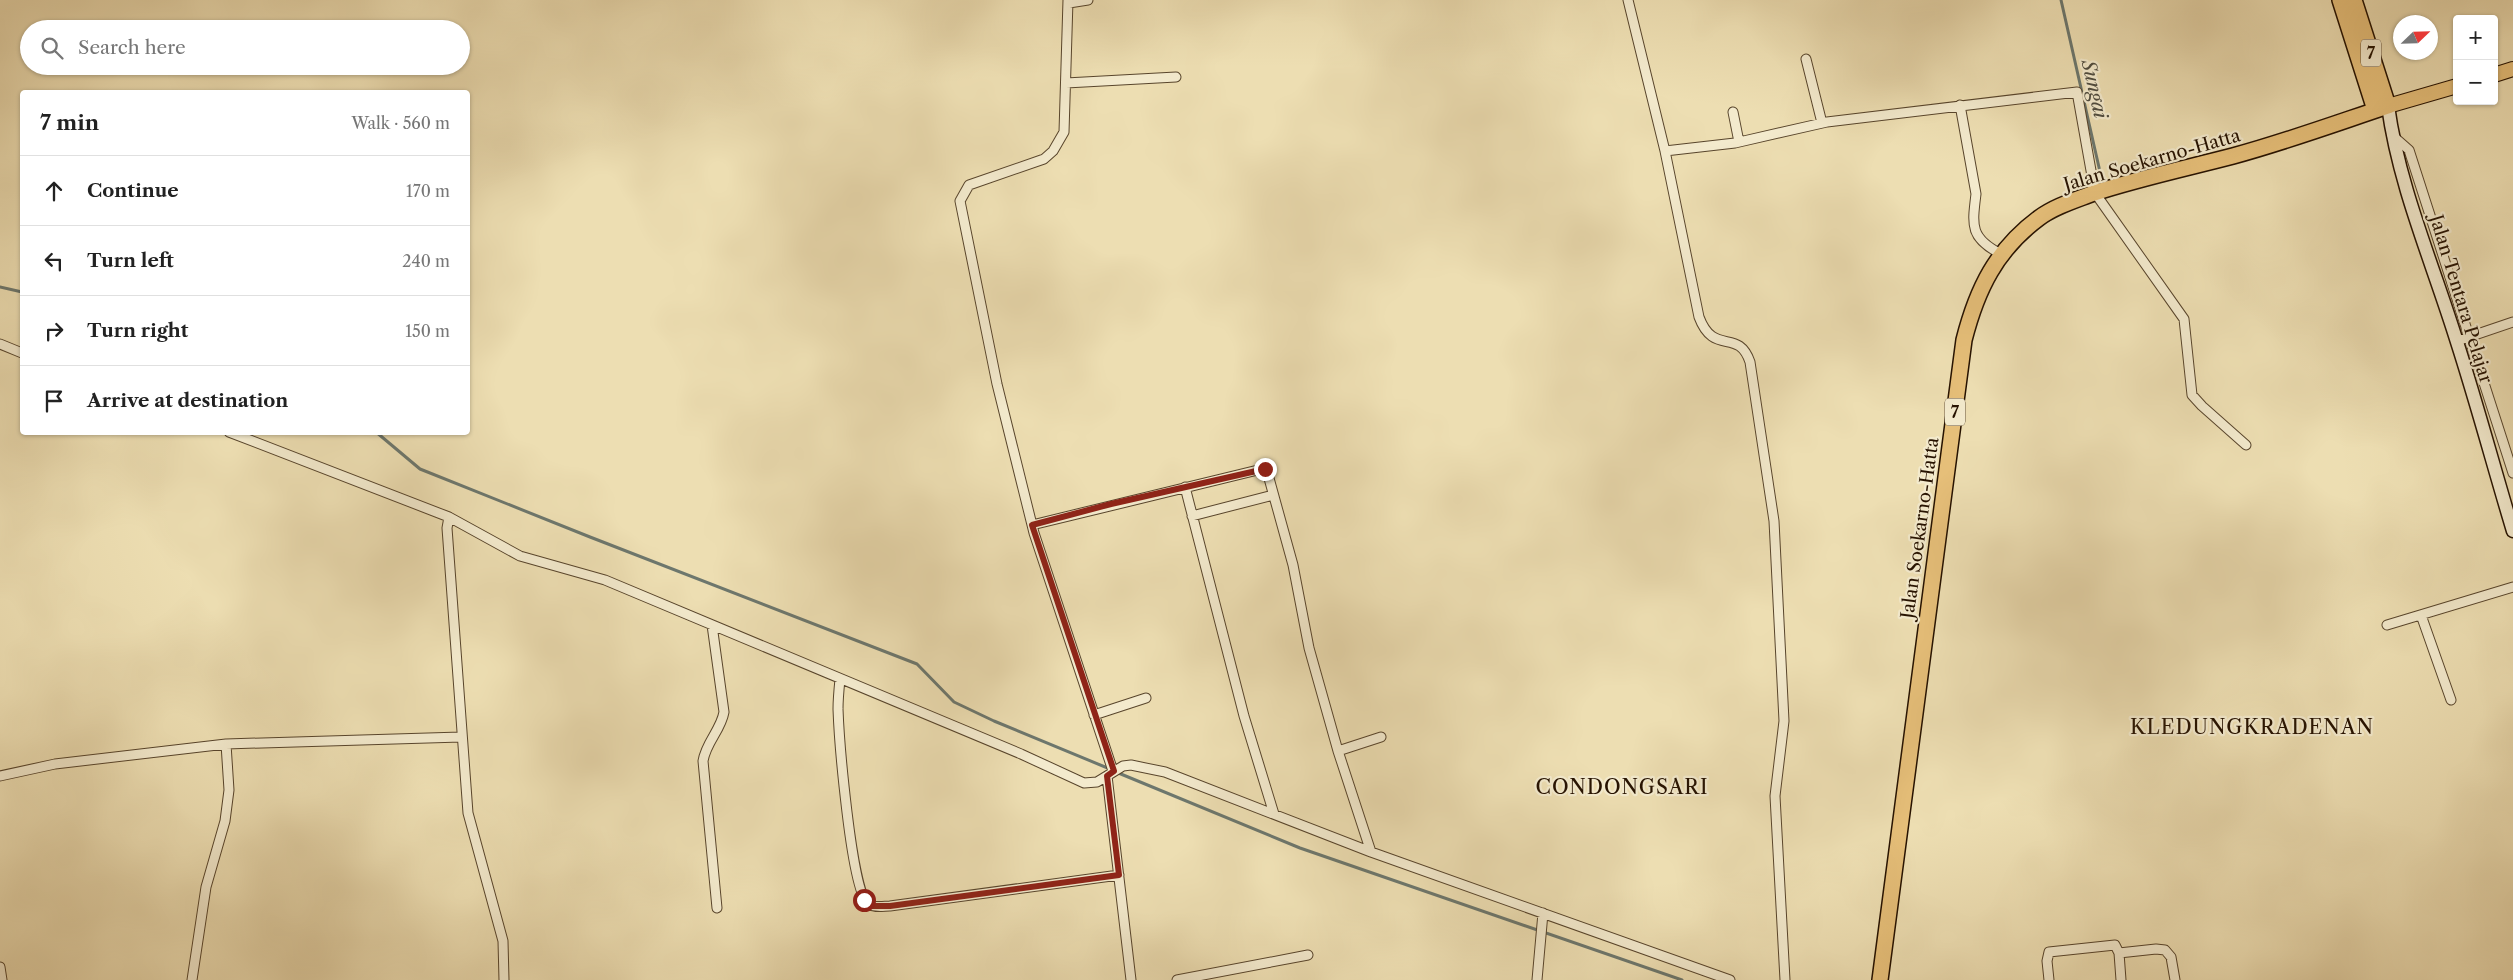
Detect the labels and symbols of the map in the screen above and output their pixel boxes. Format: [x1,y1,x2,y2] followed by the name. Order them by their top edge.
[2393,15,2438,60] north arrow
[2361,40,2381,66] road number: 7
[2076,57,2113,122] water label: Sungai
[2058,124,2243,197] street label: Jalan Soekarno-Hatta
[2424,209,2497,386] street label: Jalan Tentara Pelajar
[1945,398,1965,426] road number: 7
[1896,435,1944,623] street label: Jalan Soekarno-Hatta
[1254,458,1277,481] route end
[2130,715,2374,739] district label: KLEDUNGKRADENAN
[1535,775,1709,799] district label: CONDONGSARI
[853,889,876,912] route start

